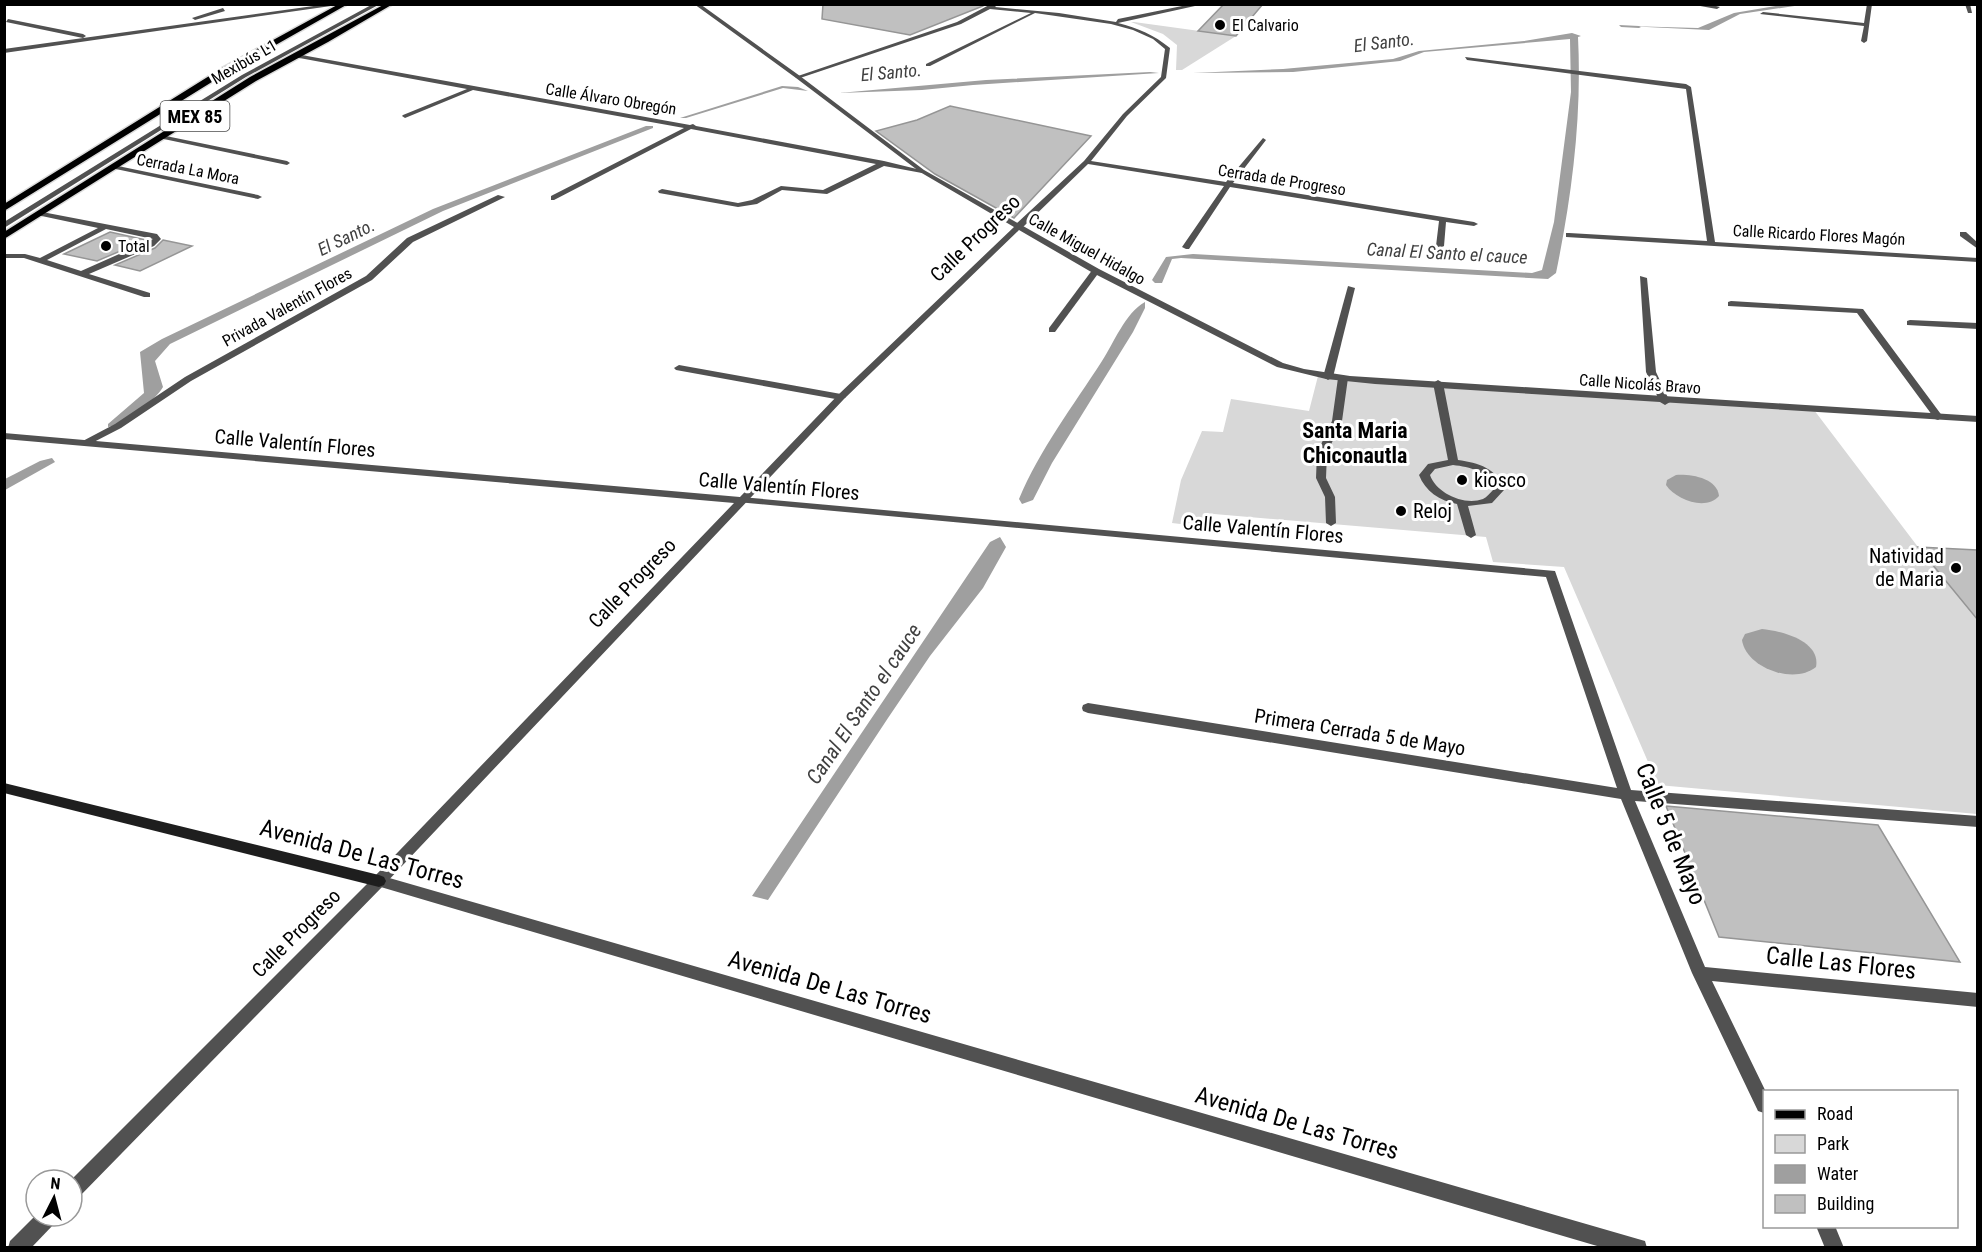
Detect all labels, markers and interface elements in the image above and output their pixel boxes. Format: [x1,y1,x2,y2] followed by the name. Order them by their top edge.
[1232,16,1299,35] place label: El Calvario
[1213,18,1227,32] marker: El Calvario
[1352,28,1416,56] water label: El Santo.
[208,36,280,88] street label: Mexibús L1
[860,59,922,85] water label: El Santo.
[544,79,678,119] street label: Calle Álvaro Obregón
[160,101,230,131] road number: MEX 85
[135,150,241,188] street label: Cerrada La Mora
[1217,161,1347,199] street label: Cerrada de Progreso
[925,189,1025,287] street label: Calle Progreso
[1025,209,1149,289] street label: Calle Miguel Hidalgo
[314,214,378,260] water label: El Santo.
[1732,221,1906,249] street label: Calle Ricardo Flores Magón
[118,237,150,256] place label: Total
[1366,238,1528,268] water label: Canal El Santo el cauce
[99,239,113,253] marker: Total
[219,264,355,350] street label: Privada Valentín Flores
[1578,370,1702,398] street label: Calle Nicolás Bravo
[1302,418,1408,468] district label: Santa Maria Chiconautla
[213,424,377,462] street label: Calle Valentín Flores
[697,467,861,505] street label: Calle Valentín Flores
[1474,468,1526,492] place label: kiosco
[1455,473,1469,487] marker: kiosco
[1413,499,1452,523] place label: Reloj
[1394,504,1408,518] marker: Reloj
[1181,510,1345,548] street label: Calle Valentín Flores
[583,533,681,633] street label: Calle Progreso
[1869,544,1944,591] place label: Natividad de Maria
[1949,561,1963,575] marker: Natividad de Maria
[801,619,927,789] water label: Canal El Santo el cauce
[1253,703,1467,761] street label: Primera Cerrada 5 de Mayo
[1630,759,1712,909] street label: Calle 5 de Mayo
[257,813,467,895] street label: Avenida De Las Torres
[247,884,345,982] street label: Calle Progreso
[1765,941,1917,985] street label: Calle Las Flores
[725,945,935,1029] street label: Avenida De Las Torres
[1192,1081,1402,1165] street label: Avenida De Las Torres
[1763,1090,1958,1228] legend
[1817,1103,1853,1124] text: Road
[1817,1133,1849,1154] text: Park
[1817,1163,1859,1184] text: Water
[24,1168,84,1228] north arrow
[50,1174,61,1194] text: N
[1817,1193,1874,1214] text: Building

